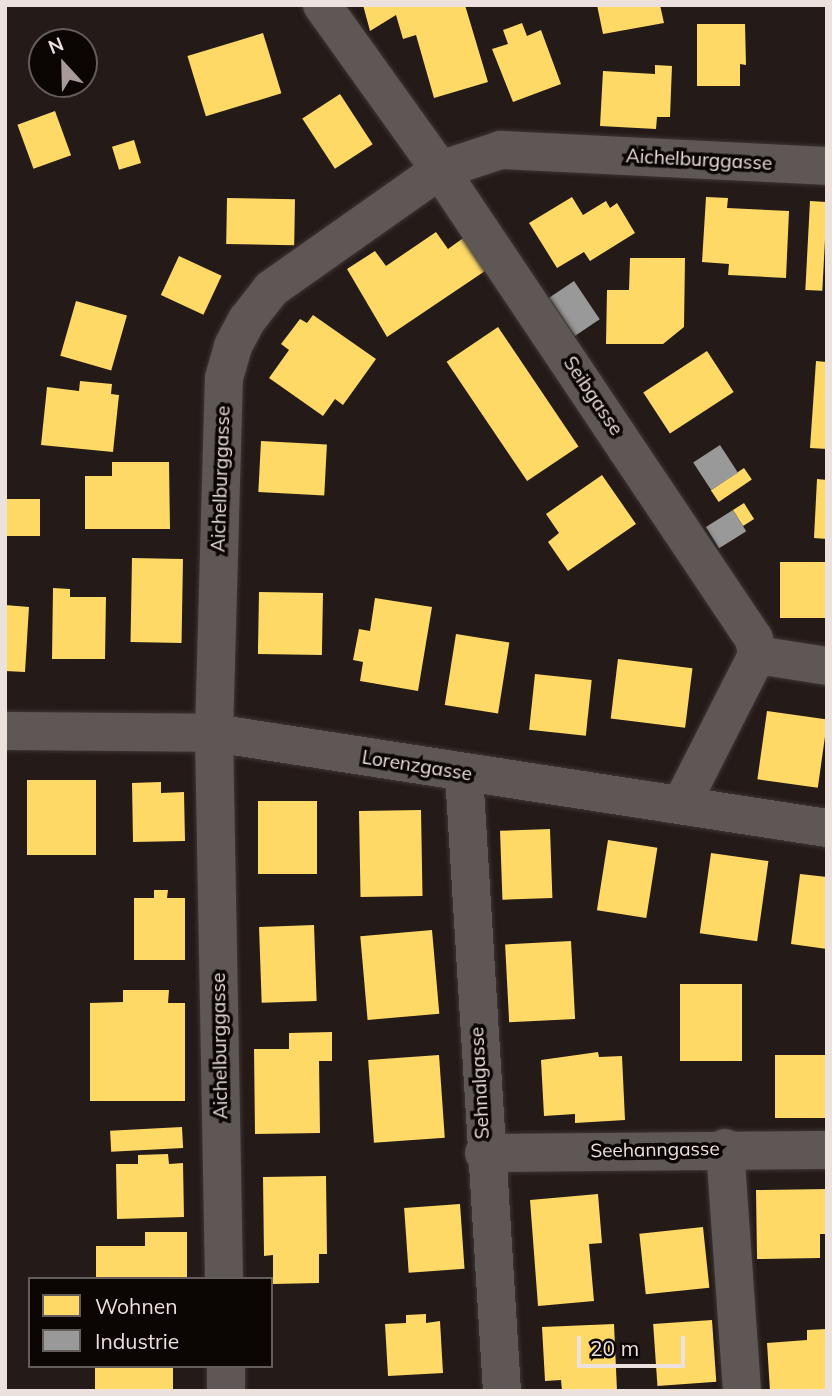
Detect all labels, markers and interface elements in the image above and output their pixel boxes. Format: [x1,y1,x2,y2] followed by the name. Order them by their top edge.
[28,28,98,98] north arrow
[45,32,67,59] text: N
[625,145,773,175] street label: Aichelburggasse
[558,352,628,440] street label: Seibgasse
[207,405,235,553] street label: Aichelburggasse
[360,746,474,786] street label: Lorenzgasse
[207,973,233,1119] street label: Aichelburggasse
[466,1026,494,1140] street label: Sehnalgasse
[590,1137,720,1163] street label: Seehanngasse
[28,1277,273,1368] legend
[95,1293,177,1319] text: Wohnen
[580,1322,688,1366] scale bar
[95,1328,179,1354] text: Industrie
[590,1335,639,1361] text: 20 m

